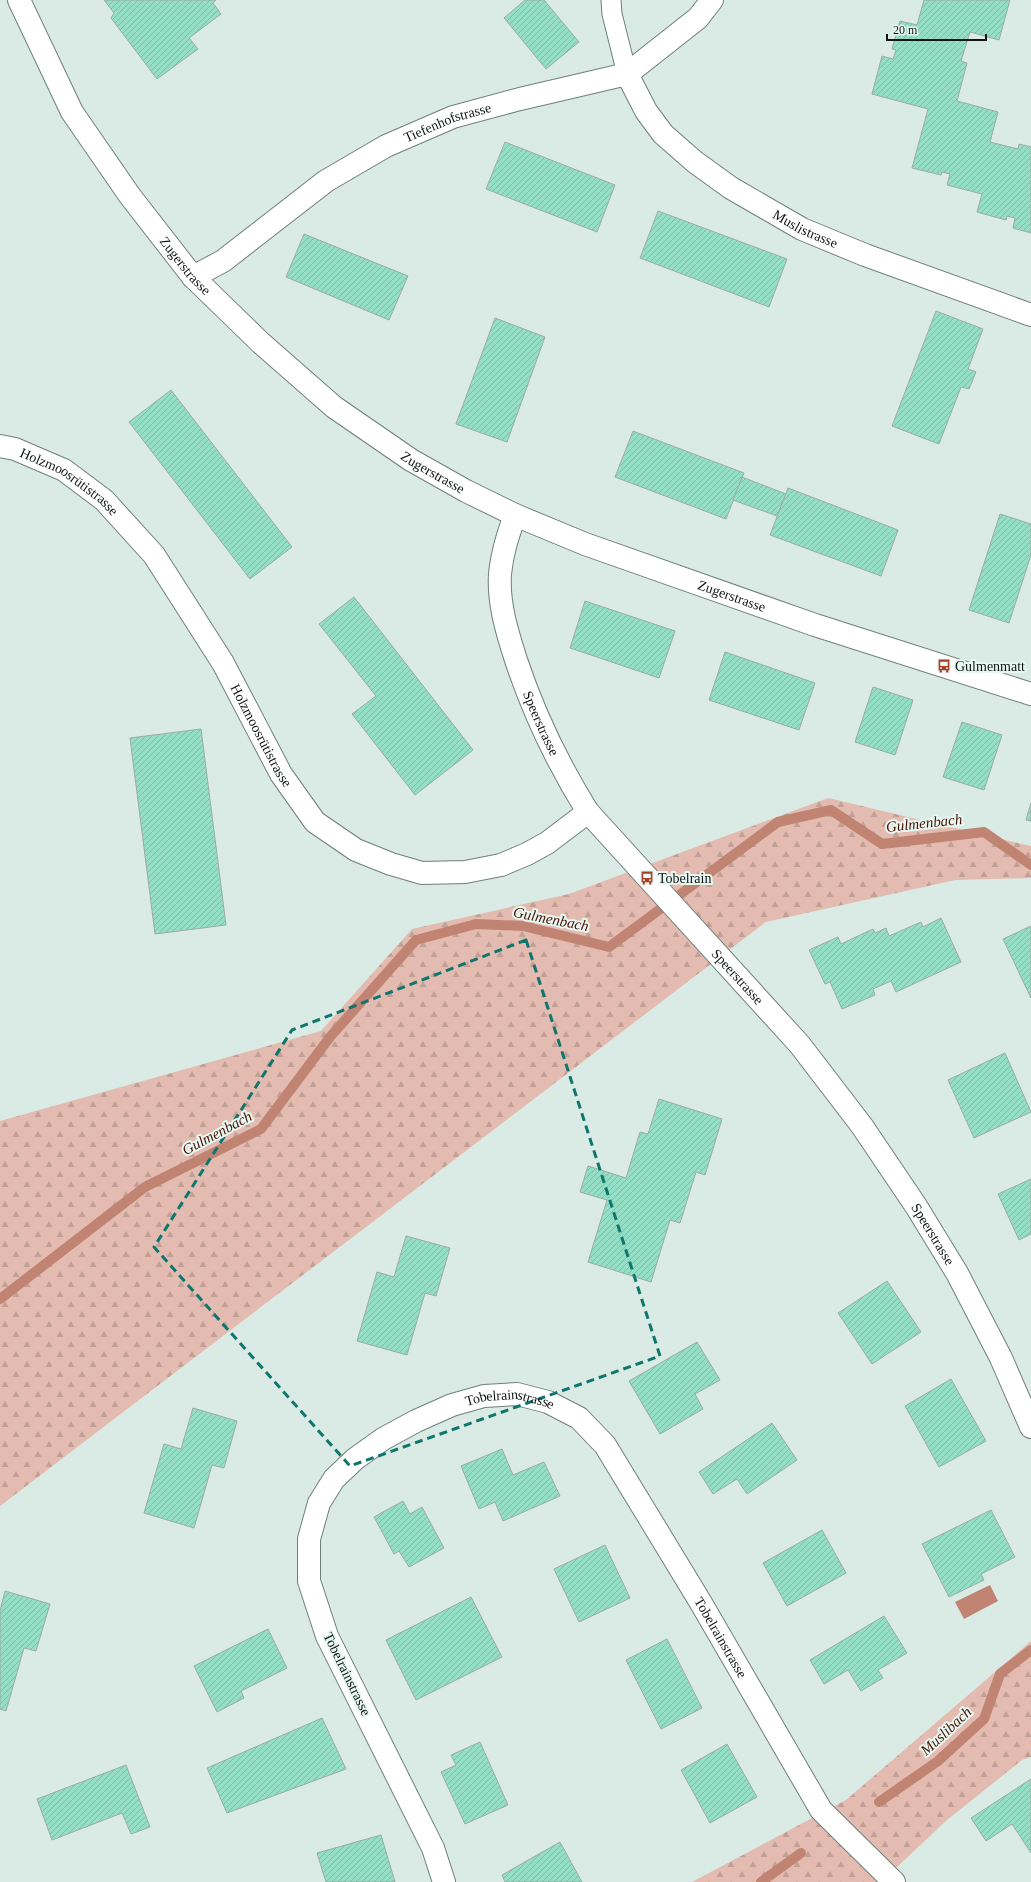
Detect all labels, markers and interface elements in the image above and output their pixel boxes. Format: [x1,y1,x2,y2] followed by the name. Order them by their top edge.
[887,16,986,42] scale bar
[893,23,918,37] text: 20 m
[401,100,493,145] street label: Tiefenhofstrasse
[770,206,840,250] street label: Muslistrasse
[157,234,214,298] street label: Zugerstrasse
[18,445,121,518] street label: Holzmoosrütistrasse
[398,448,467,496] street label: Zugerstrasse
[696,577,768,615] street label: Zugerstrasse
[936,658,952,674] bus stop icon: Gulmenmatt
[955,659,1025,674] place label: Gulmenmatt
[228,681,295,790] street label: Holzmoosrütistrasse
[520,689,562,758] street label: Speerstrasse
[885,811,963,835] water label: Gulmenbach
[639,870,655,886] bus stop icon: Tobelrain
[658,871,711,886] place label: Tobelrain
[512,904,590,934] water label: Gulmenbach
[709,946,767,1007] street label: Speerstrasse
[179,1108,255,1158] water label: Gulmenbach
[909,1201,958,1267] street label: Speerstrasse
[463,1386,557,1412] street label: Tobelrainstrasse
[692,1594,750,1680] street label: Tobelrainstrasse
[320,1630,374,1718] street label: Tobelrainstrasse
[917,1704,975,1759] water label: Muslibach

